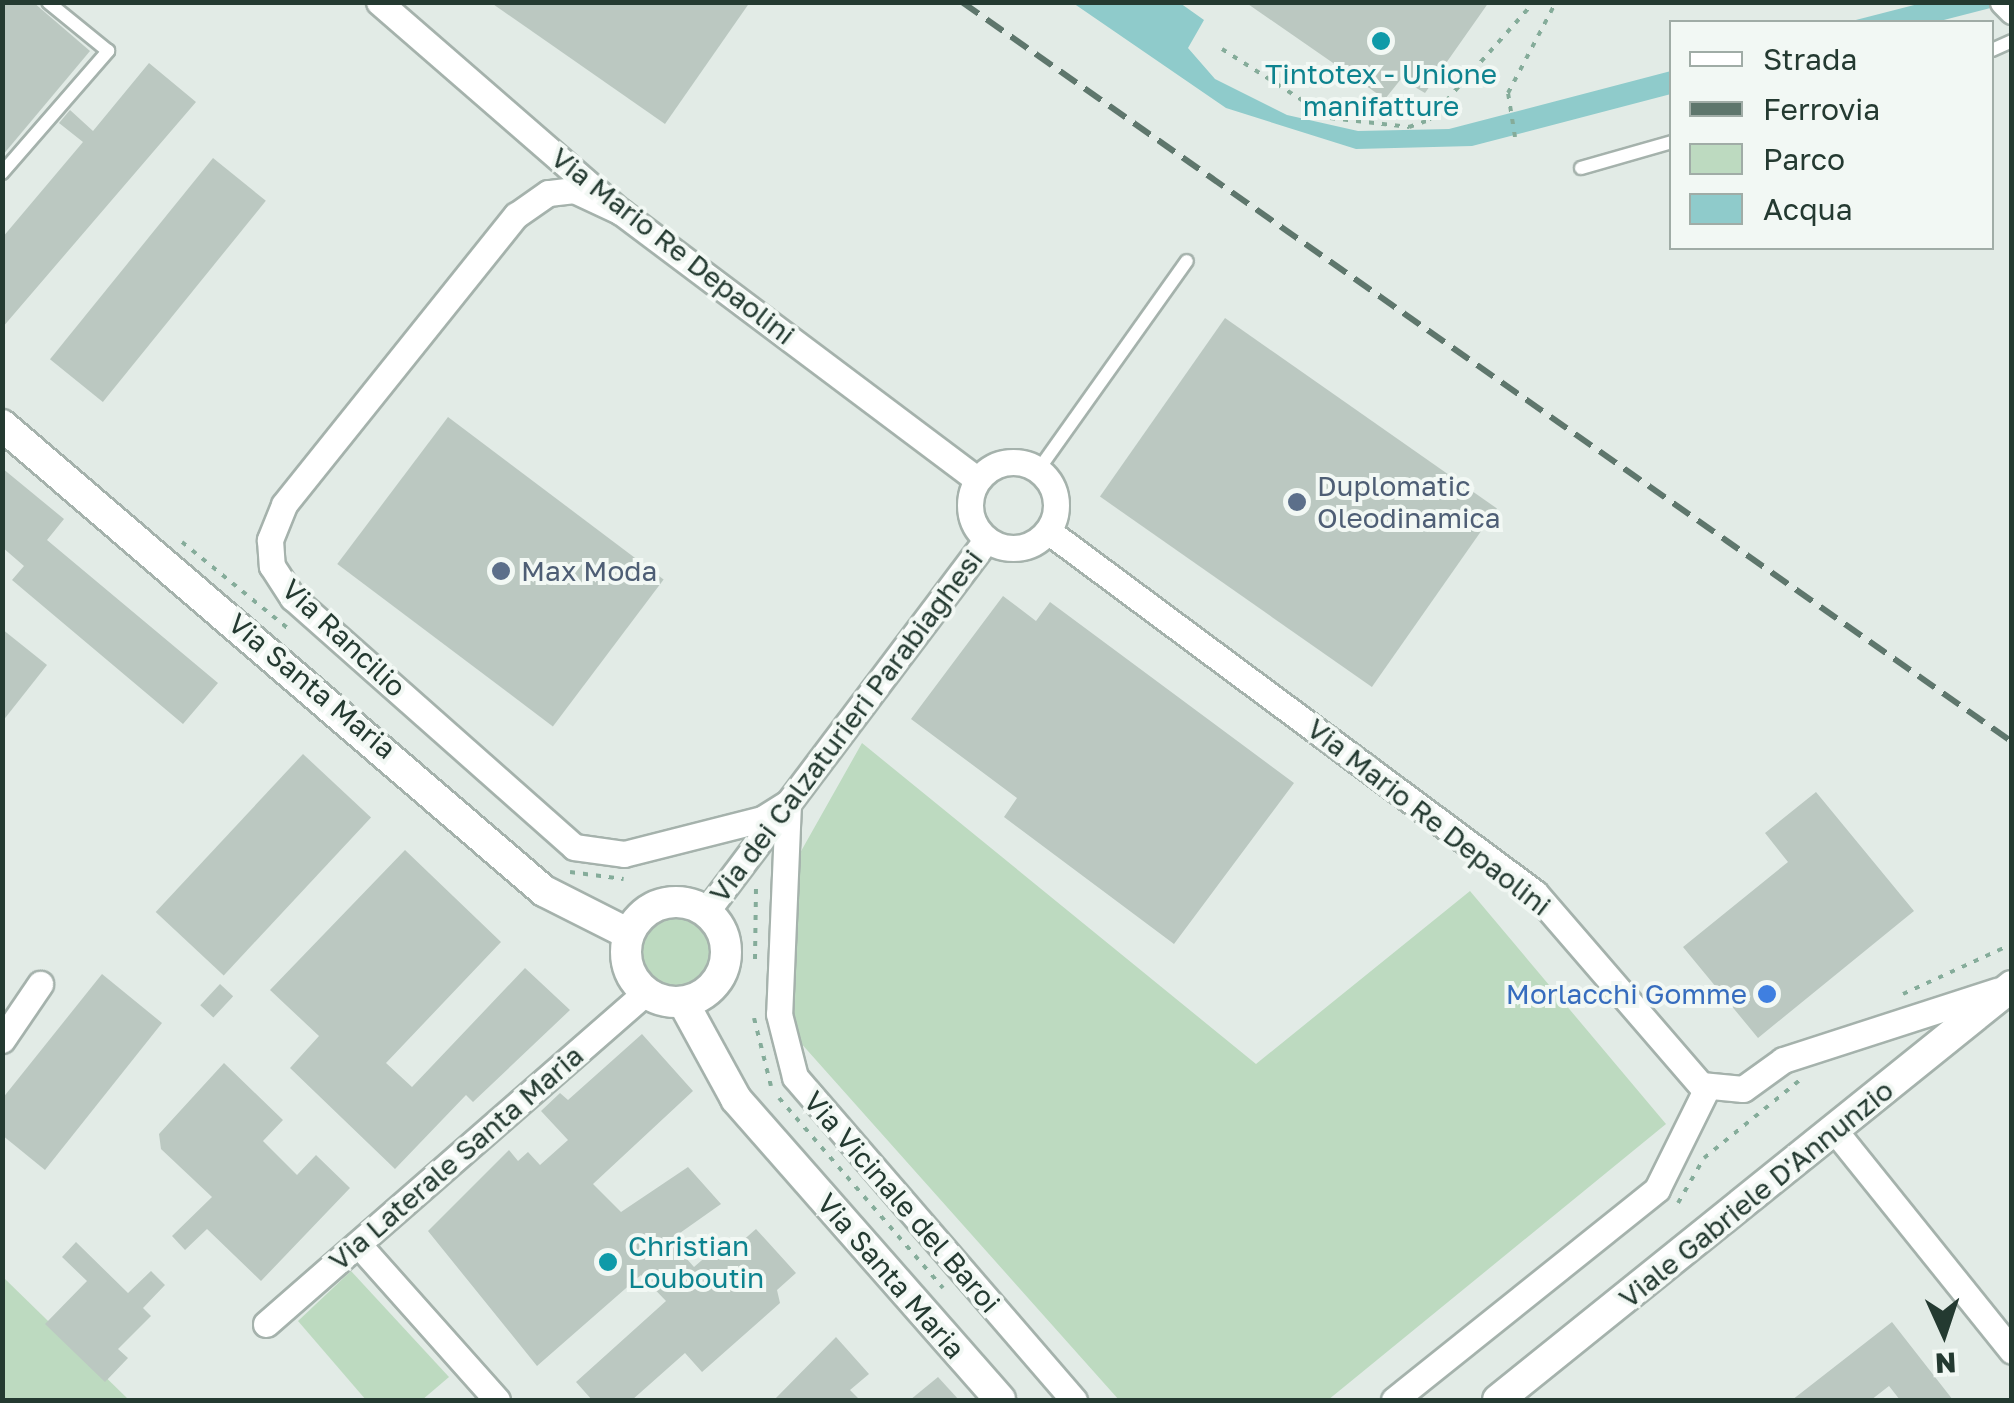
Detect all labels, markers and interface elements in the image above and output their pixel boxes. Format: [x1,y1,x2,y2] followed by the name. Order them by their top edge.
[1669,20,1994,250] legend
[1370,30,1392,52] marker: Tintotex - Unione manifatture
[1763,41,1857,77] text: Strada
[1265,57,1497,123] place label: Tintotex - Unione manifatture
[1763,91,1880,127] text: Ferrovia
[544,140,802,352] street label: Via Mario Re Depaolini
[1763,141,1845,177] text: Parco
[1763,191,1853,227] text: Acqua
[1317,469,1501,535] place label: Duplomatic Oleodinamica
[1286,491,1308,513] marker: Duplomatic Oleodinamica
[702,543,990,909] street label: Via dei Calzaturieri Parabiaghesi
[521,554,657,588] place label: Max Moda
[490,560,512,582] marker: Max Moda
[275,572,413,704] street label: Via Rancilio
[222,606,402,766] street label: Via Santa Maria
[1300,711,1558,923] street label: Via Mario Re Depaolini
[1506,977,1747,1011] place label: Morlacchi Gomme
[1756,983,1778,1005] marker: Morlacchi Gomme
[322,1039,590,1277] street label: Via Laterale Santa Maria
[1612,1073,1900,1315] street label: Viale Gabriele D'Annunzio
[797,1085,1007,1319] street label: Via Vicinale del Baroi
[810,1187,972,1365] street label: Via Santa Maria
[628,1229,764,1295] place label: Christian Louboutin
[597,1251,619,1273] marker: Christian Louboutin
[1894,1283,1994,1383] north arrow
[1934,1346,1957,1380] text: N

